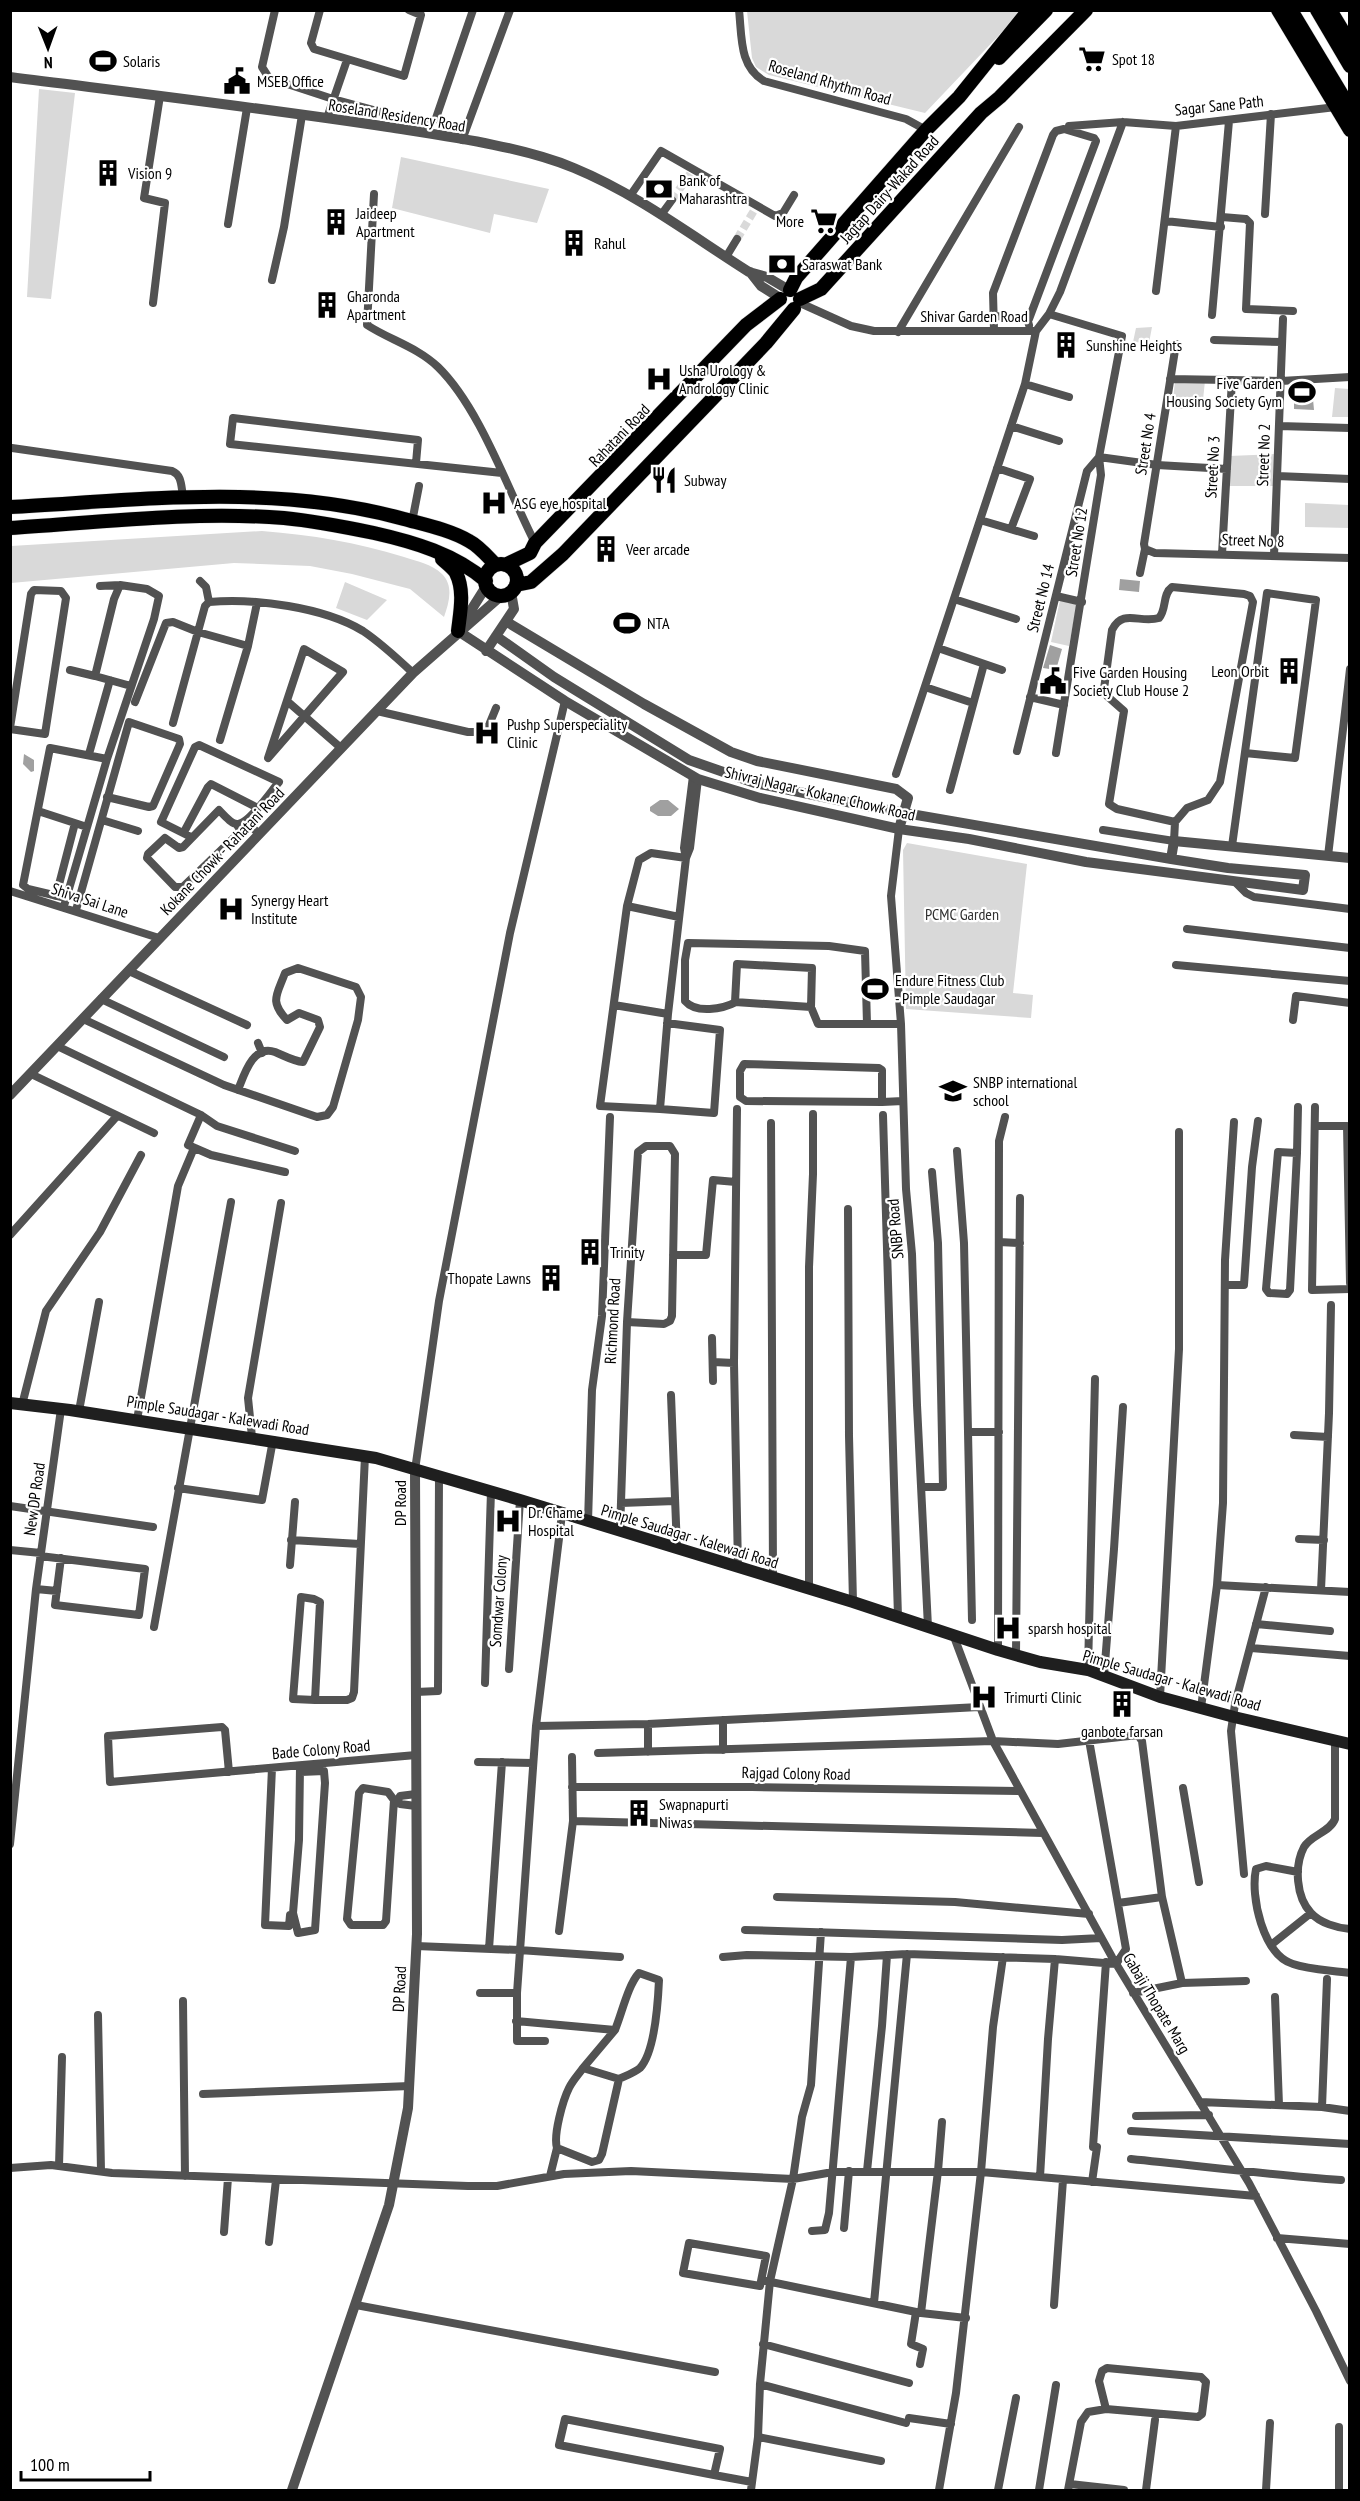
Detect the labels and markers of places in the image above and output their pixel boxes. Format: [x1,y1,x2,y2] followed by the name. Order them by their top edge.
[1077,44,1107,74] supermarket icon: Spot 18
[88,46,118,76] sports icon: Solaris
[1112,49,1155,69] place label: Spot 18
[123,51,160,71] place label: Solaris
[222,66,252,96] public building icon: MSEB Office
[257,71,324,91] place label: MSEB Office
[93,158,123,188] building icon: Vision 9
[127,163,172,183] place label: Vision 9
[679,170,747,208] place label: Bank of Maharashtra
[644,174,674,204] bank icon: Bank of Maharashtra
[355,203,415,241] place label: Jaideep Apartment
[809,206,839,236] supermarket icon: More
[321,207,351,237] building icon: Jaideep Apartment
[776,211,804,231] place label: More
[559,228,589,258] building icon: Rahul
[594,233,626,253] place label: Rahul
[767,249,797,279] bank icon: Saraswat Bank
[802,254,883,274] place label: Saraswat Bank
[347,286,406,324] place label: Gharonda Apartment
[312,290,342,320] building icon: Gharonda Apartment
[1051,330,1081,360] building icon: Sunshine Heights
[1086,335,1182,355] place label: Sunshine Heights
[679,360,769,398] place label: Usha Urology & Andrology Clinic
[644,364,674,394] hospital icon: Usha Urology & Andrology Clinic
[1166,373,1282,411] place label: Five Garden Housing Society Gym
[1287,377,1317,407] sports icon: Five Garden Housing Society Gym
[649,465,679,495] restaurant icon: Subway
[684,470,726,490] place label: Subway
[479,488,509,518] hospital icon: ASG eye hospital
[514,493,607,513] place label: ASG eye hospital
[591,534,621,564] building icon: Veer arcade
[625,539,690,559] place label: Veer arcade
[612,608,642,638] sports icon: NTA
[647,613,670,633] place label: NTA
[1274,656,1304,686] building icon: Leon Orbit
[1211,661,1270,681] place label: Leon Orbit
[1073,662,1189,700] place label: Five Garden Housing Society Club House 2
[1038,666,1068,696] public building icon: Five Garden Housing Society Club House 2
[507,714,627,752] place label: Pushp Superspeciality Clinic
[472,718,502,748] hospital icon: Pushp Superspeciality Clinic
[251,890,329,928] place label: Synergy Heart Institute
[216,894,246,924] hospital icon: Synergy Heart Institute
[895,970,1004,1008] place label: Endure Fitness Club - Pimple Saudagar
[860,974,890,1004] sports icon: Endure Fitness Club - Pimple Saudagar
[973,1072,1077,1110] place label: SNBP international school
[938,1076,968,1106] school or university icon: SNBP international school
[575,1237,605,1267] building icon: Trinity
[610,1242,644,1262] place label: Trinity
[536,1263,566,1293] building icon: Thopate Lawns
[448,1268,531,1288] place label: Thopate Lawns
[528,1502,583,1540] place label: Dr. Chame Hospital
[493,1506,523,1536] hospital icon: Dr. Chame Hospital
[993,1613,1023,1643] hospital icon: sparsh hospital
[1028,1618,1112,1638] place label: sparsh hospital
[969,1682,999,1712] hospital icon: Trimurti Clinic
[1004,1687,1082,1707] place label: Trimurti Clinic
[1107,1689,1137,1719] building icon: ganbote farsan
[1081,1721,1163,1741] place label: ganbote farsan
[659,1794,729,1832] place label: Swapnapurti Niwas
[624,1798,654,1828] building icon: Swapnapurti Niwas

